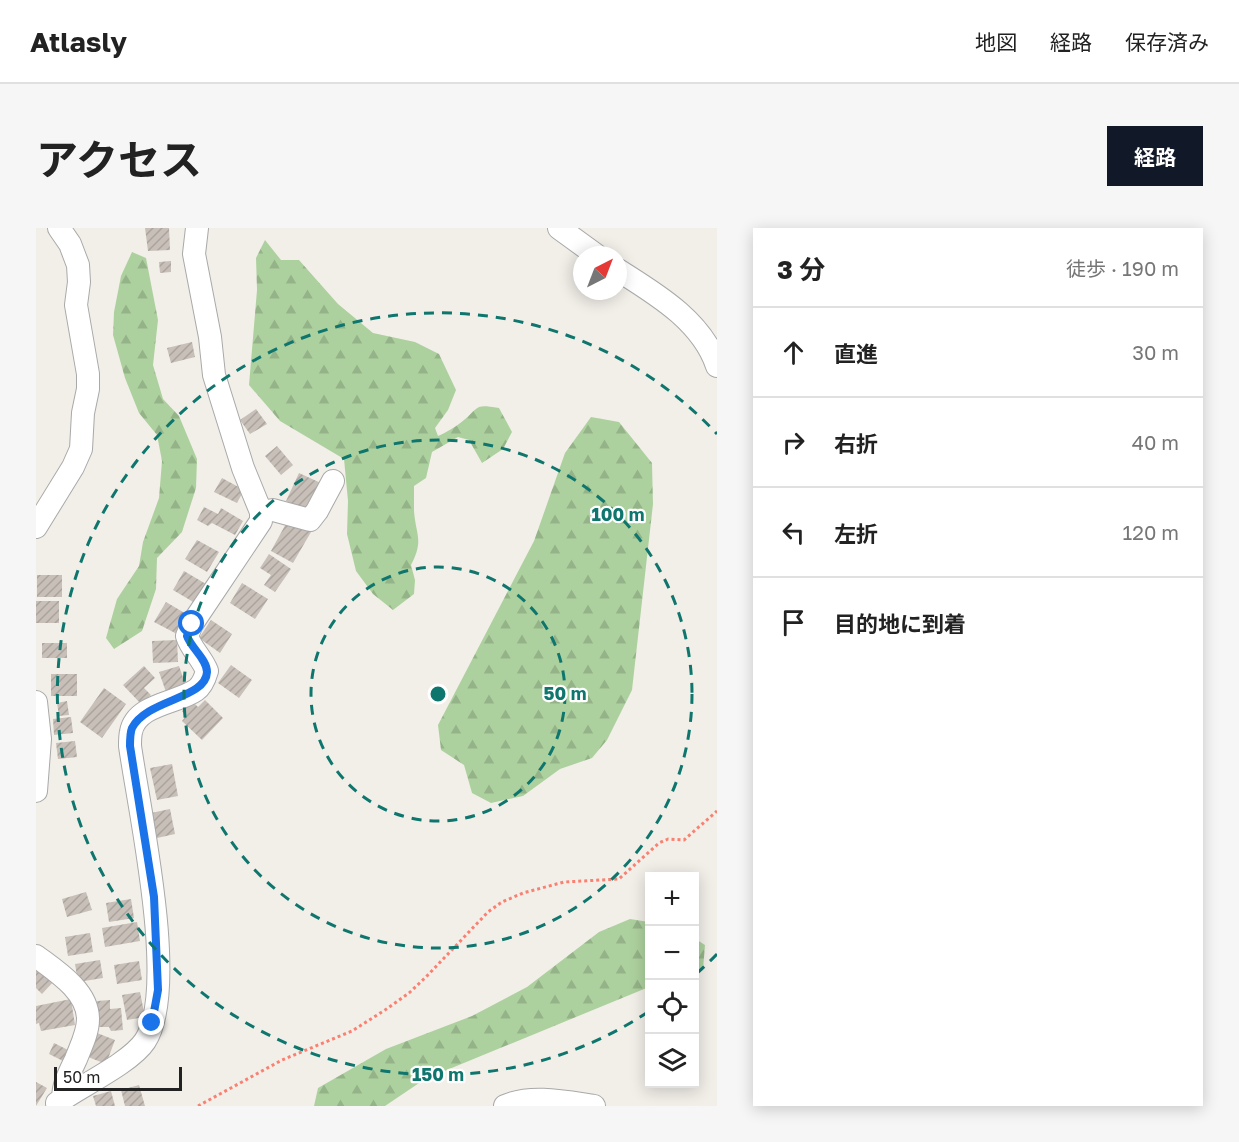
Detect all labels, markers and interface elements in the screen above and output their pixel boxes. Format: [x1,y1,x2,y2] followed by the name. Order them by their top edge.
[30,25,127,58] text: Atlasly
[975,29,1017,55] text: 地図
[1050,29,1092,55] text: 経路
[1125,29,1209,55] text: 保存済み
[1107,126,1203,186] button: 経路
[36,134,202,184] text: アクセス
[573,246,627,300] north arrow
[777,254,825,285] text: 3 分
[1066,256,1179,280] text: 徒歩 · 190 m
[777,336,810,369] icon: ahead
[834,340,878,367] text: 直進
[1132,340,1179,364] text: 30 m
[777,426,810,459] icon: right
[834,430,878,457] text: 右折
[1132,430,1179,454] text: 40 m
[592,503,644,525] text: 100 m
[777,516,810,549] icon: left
[834,520,878,547] text: 左折
[1123,520,1179,544] text: 120 m
[777,606,810,639] icon: arrive
[178,610,204,636] route start
[834,610,966,637] text: 目的地に到着
[544,682,586,704] text: 50 m
[428,684,448,704] centre of rings
[645,872,699,1088] map controls
[645,872,699,926] button: +
[645,926,699,980] button: −
[645,980,699,1034] button: locate
[138,1009,164,1035] route end
[645,1034,699,1088] button: layers
[412,1063,464,1085] text: 150 m
[54,1064,182,1092] scale bar
[63,1067,100,1087] text: 50 m

